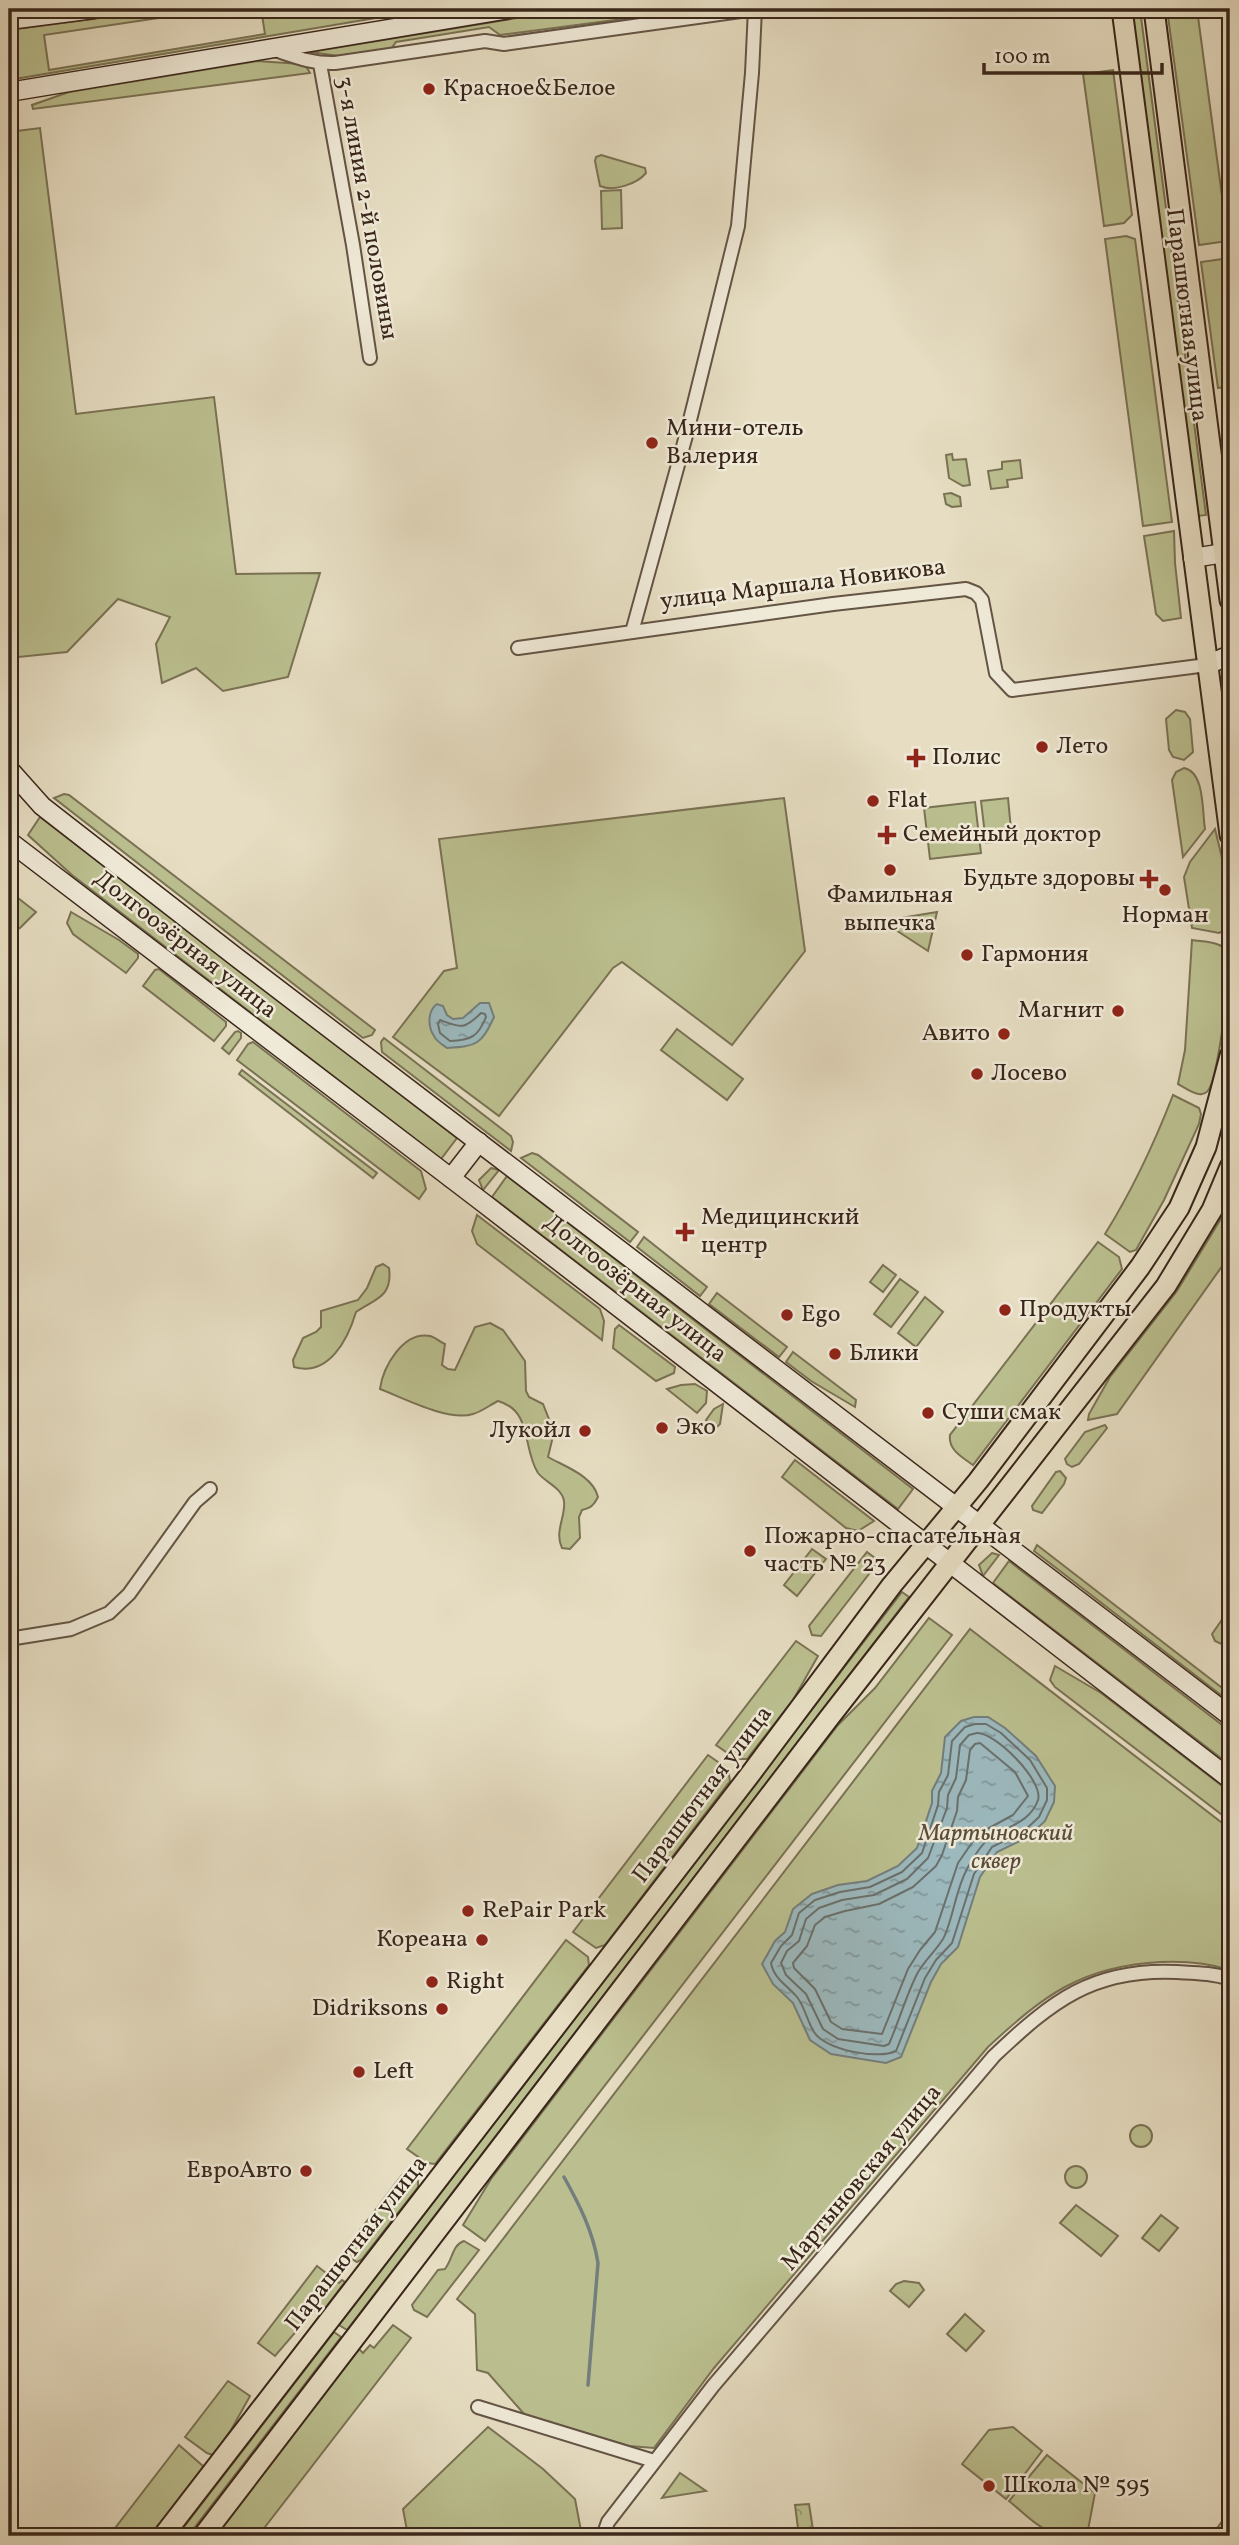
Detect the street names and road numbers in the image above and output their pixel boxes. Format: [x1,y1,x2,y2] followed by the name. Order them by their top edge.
[326,73,406,343] street label: 3-я линия 2-й половины
[1156,206,1216,424] street label: Парашютная улица
[658,551,948,619] street label: улица Маршала Новикова
[86,862,284,1028] street label: Долгоозёрная улица
[536,1206,734,1372] street label: Долгоозёрная улица
[625,1699,781,1891] street label: Парашютная улица
[774,2077,950,2279] street label: Мартыновская улица
[278,2149,436,2339] street label: Парашютная улица

